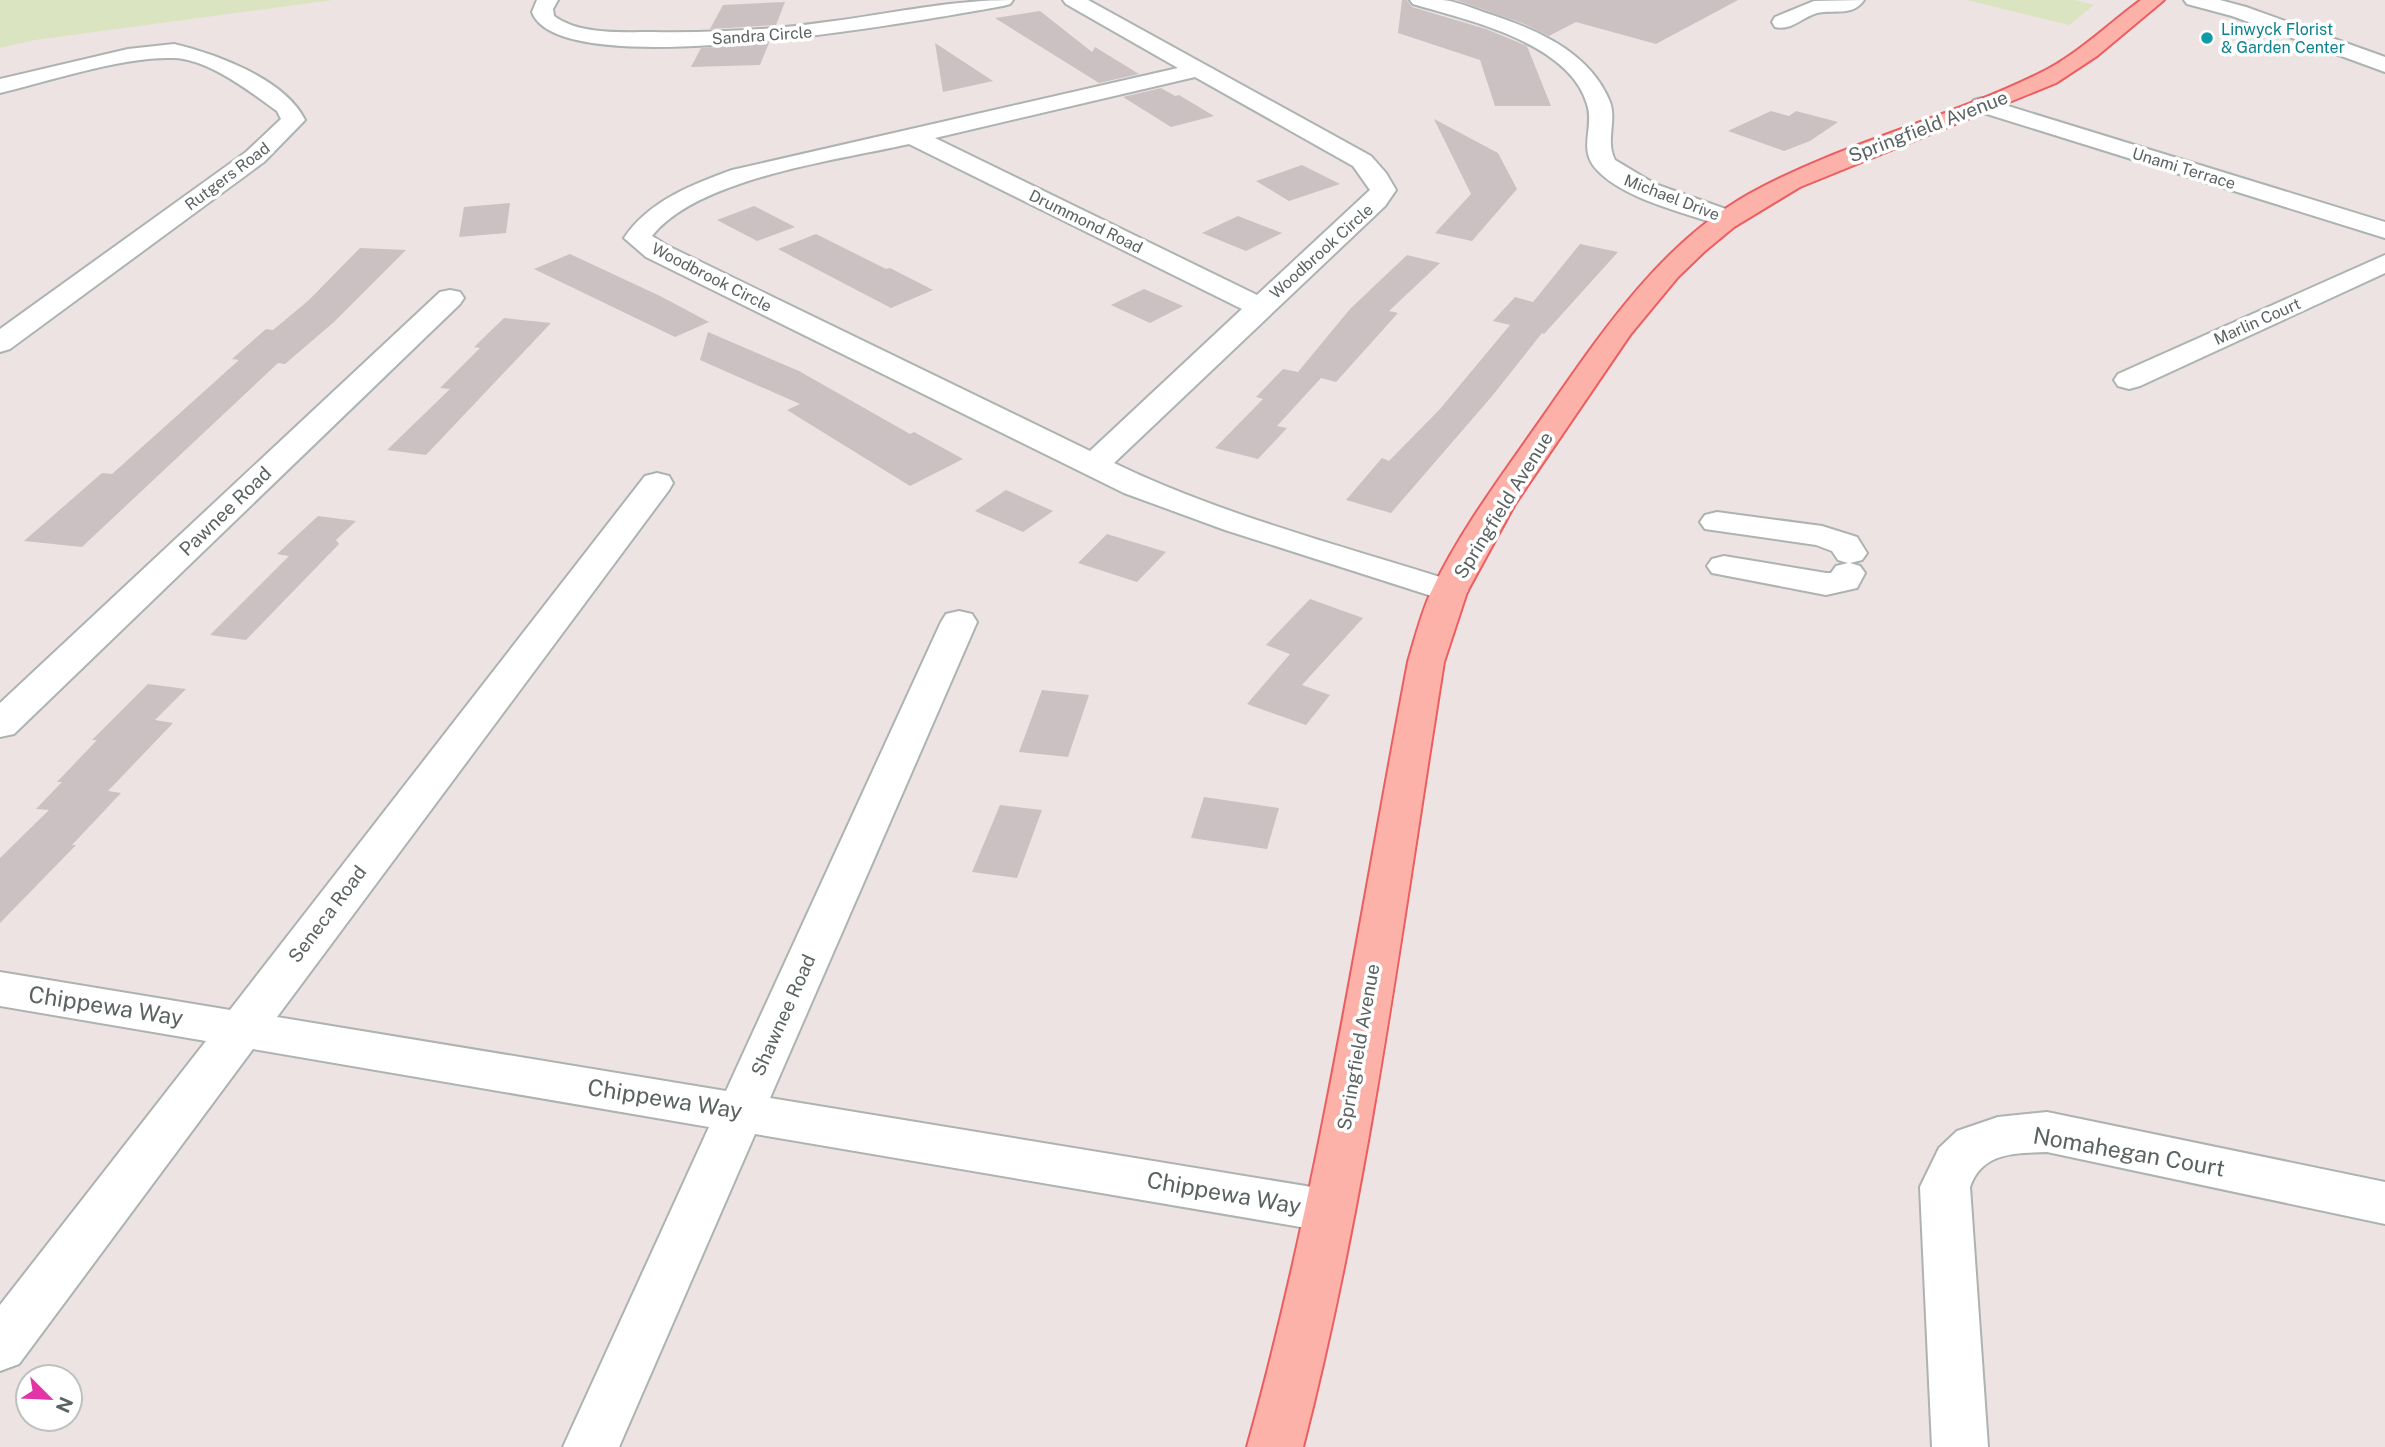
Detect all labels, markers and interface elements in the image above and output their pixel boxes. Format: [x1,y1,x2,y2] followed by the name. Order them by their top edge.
[2221,20,2345,57] place label: Linwyck Florist & Garden Center
[711,23,813,48] street label: Sandra Circle
[2199,30,2215,46] marker: Linwyck Florist & Garden Center
[1845,86,2011,166] street label: Springfield Avenue
[181,138,273,214] street label: Rutgers Road
[2130,144,2238,193] street label: Unami Terrace
[1621,171,1722,224] street label: Michael Drive
[1026,186,1146,257] street label: Drummond Road
[1266,200,1377,303] street label: Woodbrook Circle
[649,239,775,316] street label: Woodbrook Circle
[2211,294,2303,349] street label: Marlin Court
[1449,428,1557,582] street label: Springfield Avenue
[175,462,275,560] street label: Pawnee Road
[283,861,371,967] street label: Seneca Road
[746,951,820,1079] street label: Shawnee Road
[1333,962,1383,1132] street label: Springfield Avenue
[27,980,185,1031] street label: Chippewa Way
[586,1073,744,1124] street label: Chippewa Way
[2031,1121,2227,1182] street label: Nomahegan Court
[1145,1166,1303,1219] street label: Chippewa Way
[14,1363,84,1433] north arrow
[51,1394,78,1416] text: N

